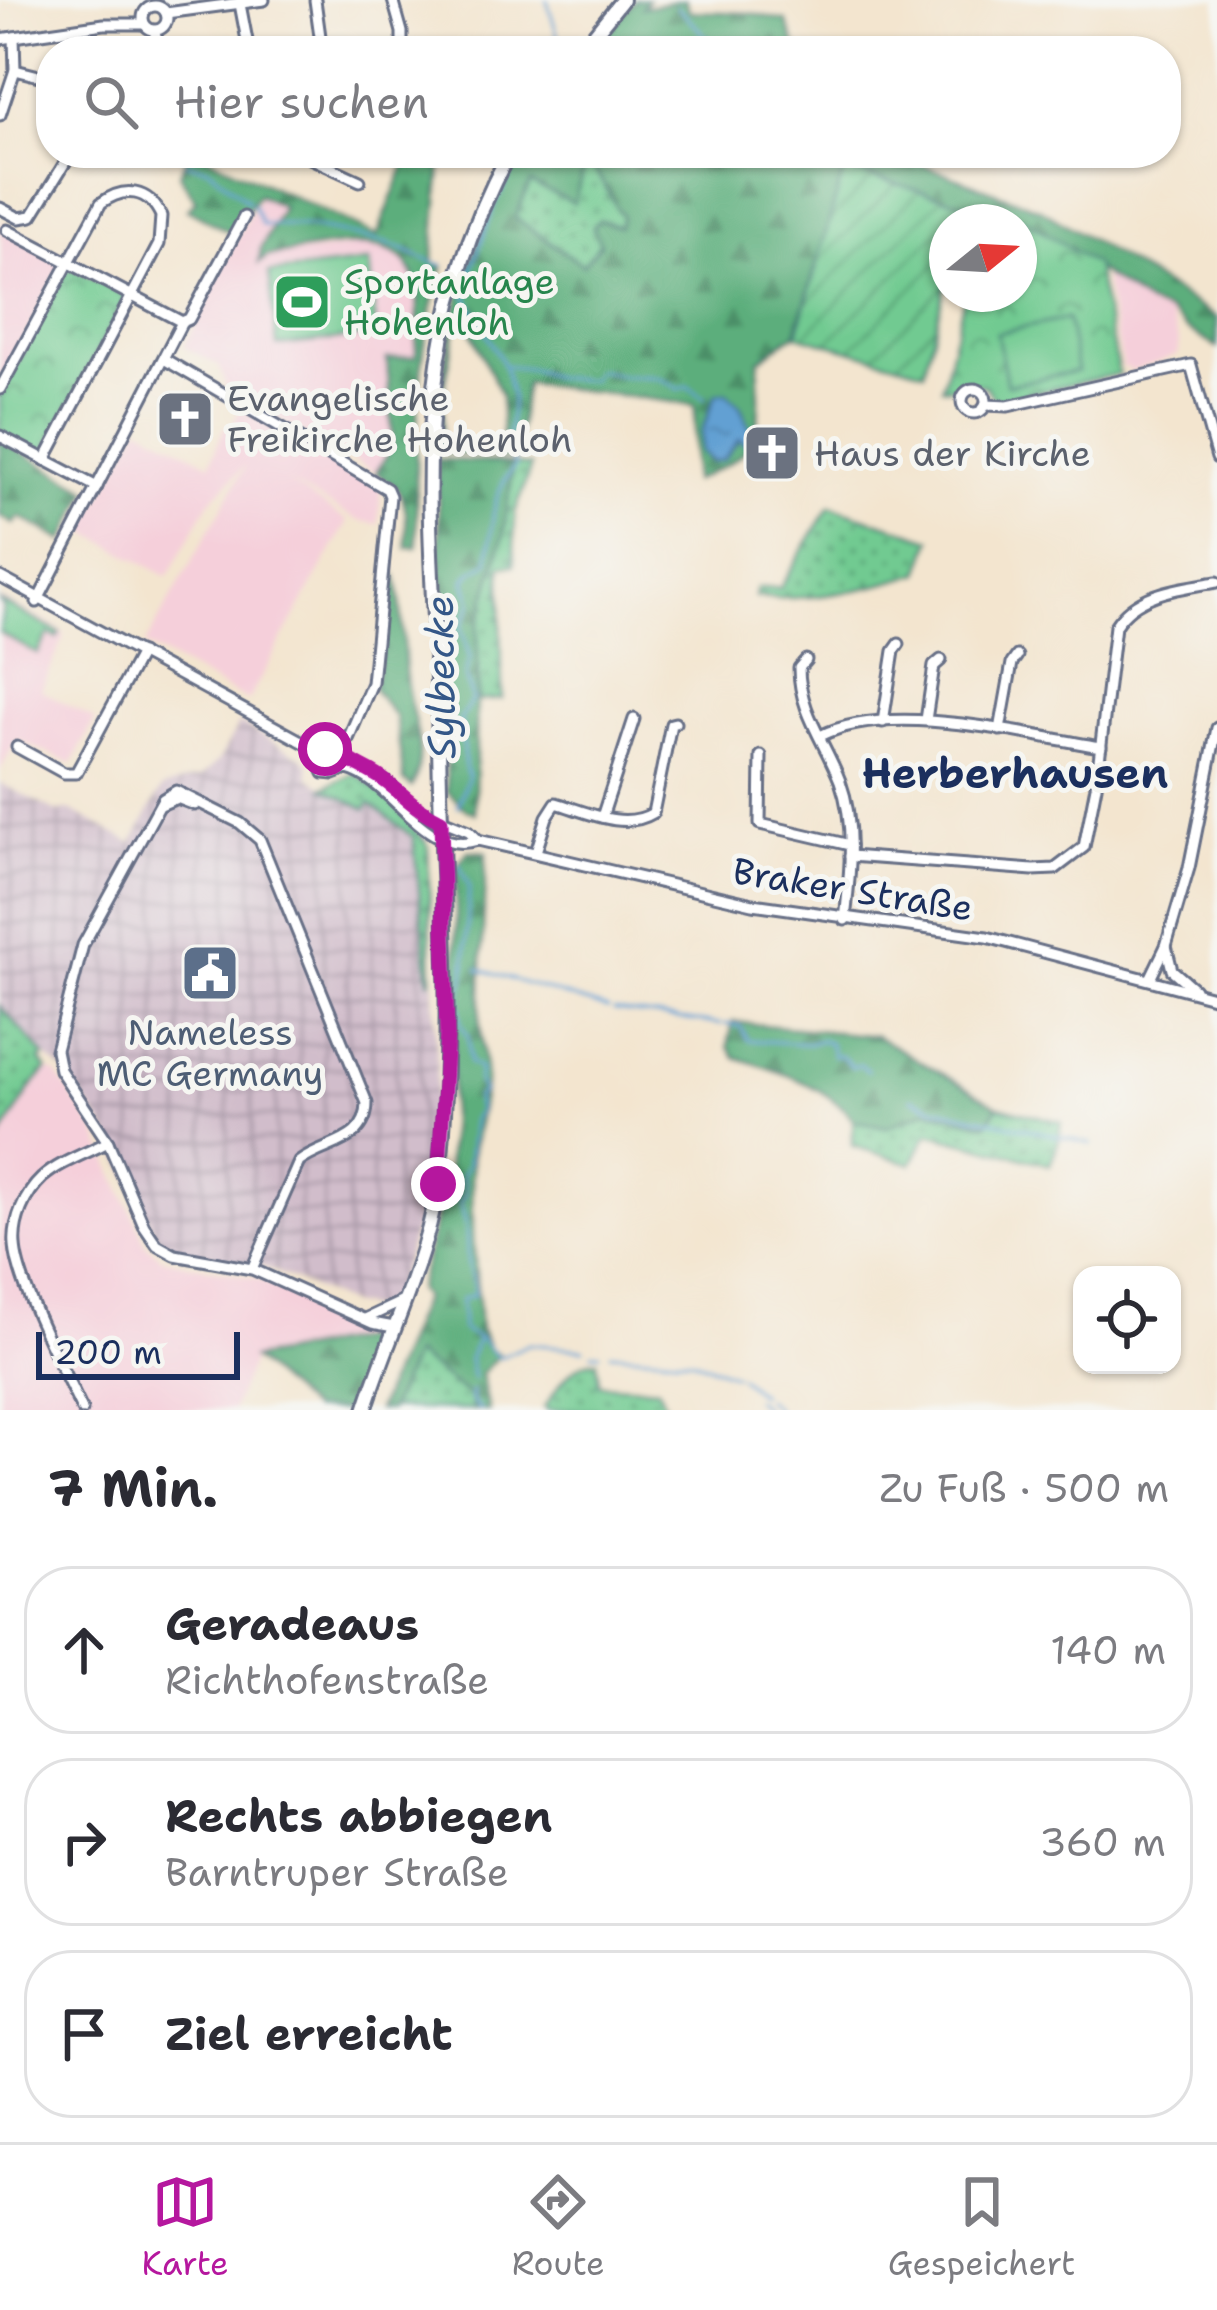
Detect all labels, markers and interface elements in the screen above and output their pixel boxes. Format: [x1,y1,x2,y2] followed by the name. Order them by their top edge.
[36,36,1181,168] search box
[78,69,144,135] icon: search
[174,72,429,132] text: Hier suchen
[929,204,1037,312] north arrow
[344,257,555,347] place label: Sportanlage Hohenloh
[271,271,333,333] sports icon: Sportanlage Hohenloh
[227,374,573,464] place label: Evangelische Freikirche Hohenloh
[154,388,216,450] church icon: Evangelische Freikirche Hohenloh
[741,422,803,484] church icon: Haus der Kirche
[814,429,1091,478] place label: Haus der Kirche
[413,595,467,759] water label: Sylbecke
[298,722,352,776] route start
[862,745,1168,801] district label: Herberhausen
[729,846,976,933] street label: Braker Straße
[179,942,241,1004] public building icon: Nameless MC Germany
[96,1008,324,1098] place label: Nameless MC Germany
[411,1157,465,1211] route end
[1073,1266,1181,1374] map controls
[1073,1266,1181,1374] button: locate
[36,1326,240,1379] scale bar
[54,1330,162,1375] text: 200 m
[48,1454,218,1522] text: 7 Min.
[879,1462,1169,1514] text: Zu Fuß · 500 m
[165,1594,419,1654] text: Geradeaus
[51,1617,117,1683] icon: ahead
[1050,1624,1166,1676] text: 140 m
[165,1654,489,1706] text: Richthofenstraße
[165,1786,552,1846] text: Rechts abbiegen
[51,1809,117,1875] icon: right
[1039,1816,1166,1868] text: 360 m
[165,1846,509,1898] text: Barntruper Straße
[51,2001,117,2067] icon: arrive
[165,2004,453,2064] text: Ziel erreicht
[142,2169,229,2286] tab: Karte
[512,2169,605,2286] tab: Route
[888,2169,1075,2286] tab: Gespeichert

